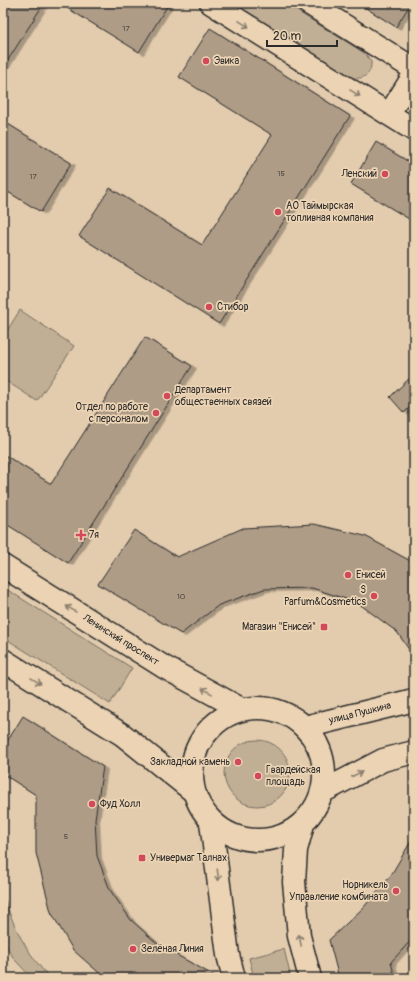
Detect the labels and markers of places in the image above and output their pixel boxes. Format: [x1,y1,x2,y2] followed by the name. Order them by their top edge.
[214,55,240,67] place label: Эвика
[201,56,211,66] marker: Эвика
[341,168,377,180] place label: Ленский
[380,169,390,179] marker: Ленский
[286,200,374,224] place label: АО Таймырская топливная компания
[273,207,283,217] marker: АО Таймырская топливная компания
[217,301,249,313] place label: Стибор
[204,302,214,312] marker: Стибор
[174,384,272,408] place label: Департамент общественных связей
[162,391,172,401] marker: Департамент общественных связей
[76,401,148,425] place label: Отдел по работе с персоналом
[151,408,161,418] marker: Отдел по работе с персоналом
[89,529,99,541] place label: 7я
[76,530,86,540] marker: 7я
[356,569,386,581] place label: Енисей
[343,570,353,580] marker: Енисей
[284,584,367,608] place label: S Parfum&Cosmetics
[369,591,379,601] marker: S Parfum&Cosmetics
[242,621,316,633] place label: Магазин "Енисей"
[319,622,329,632] marker: Магазин "Енисей"
[150,756,230,768] place label: Закладной камень
[233,757,243,767] marker: Закладной камень
[266,764,321,788] place label: Гвардейская площадь
[253,771,263,781] marker: Гвардейская площадь
[100,798,140,810] place label: Фуд Холл
[87,799,97,809] marker: Фуд Холл
[150,852,227,864] place label: Универмаг Талнах
[137,853,147,863] marker: Универмаг Талнах
[289,879,388,903] place label: Норникель Управление комбината
[391,886,401,896] marker: Норникель Управление комбината
[141,943,204,955] place label: Зелёная Линия
[128,944,138,954] marker: Зелёная Линия

